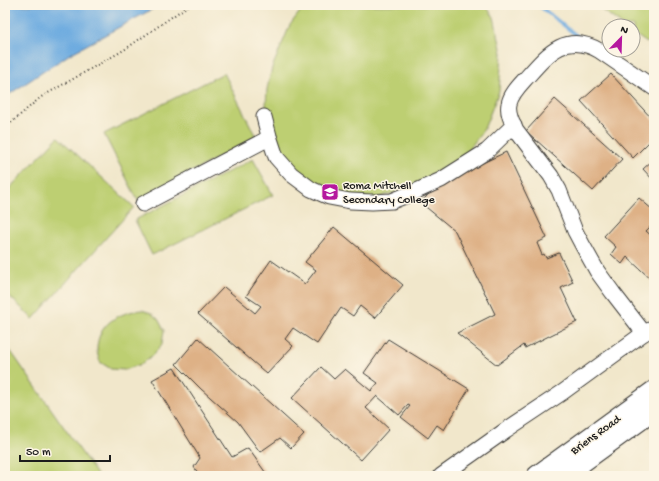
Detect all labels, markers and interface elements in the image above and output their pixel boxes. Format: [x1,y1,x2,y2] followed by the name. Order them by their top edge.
[601,18,641,58] north arrow
[618,24,630,38] text: N
[343,180,435,208] place label: Roma Mitchell Secondary College
[320,182,340,202] school or university icon: Roma Mitchell Secondary College
[568,412,625,459] street label: Briens Road
[20,437,110,463] scale bar
[26,446,51,460] text: 50 m

